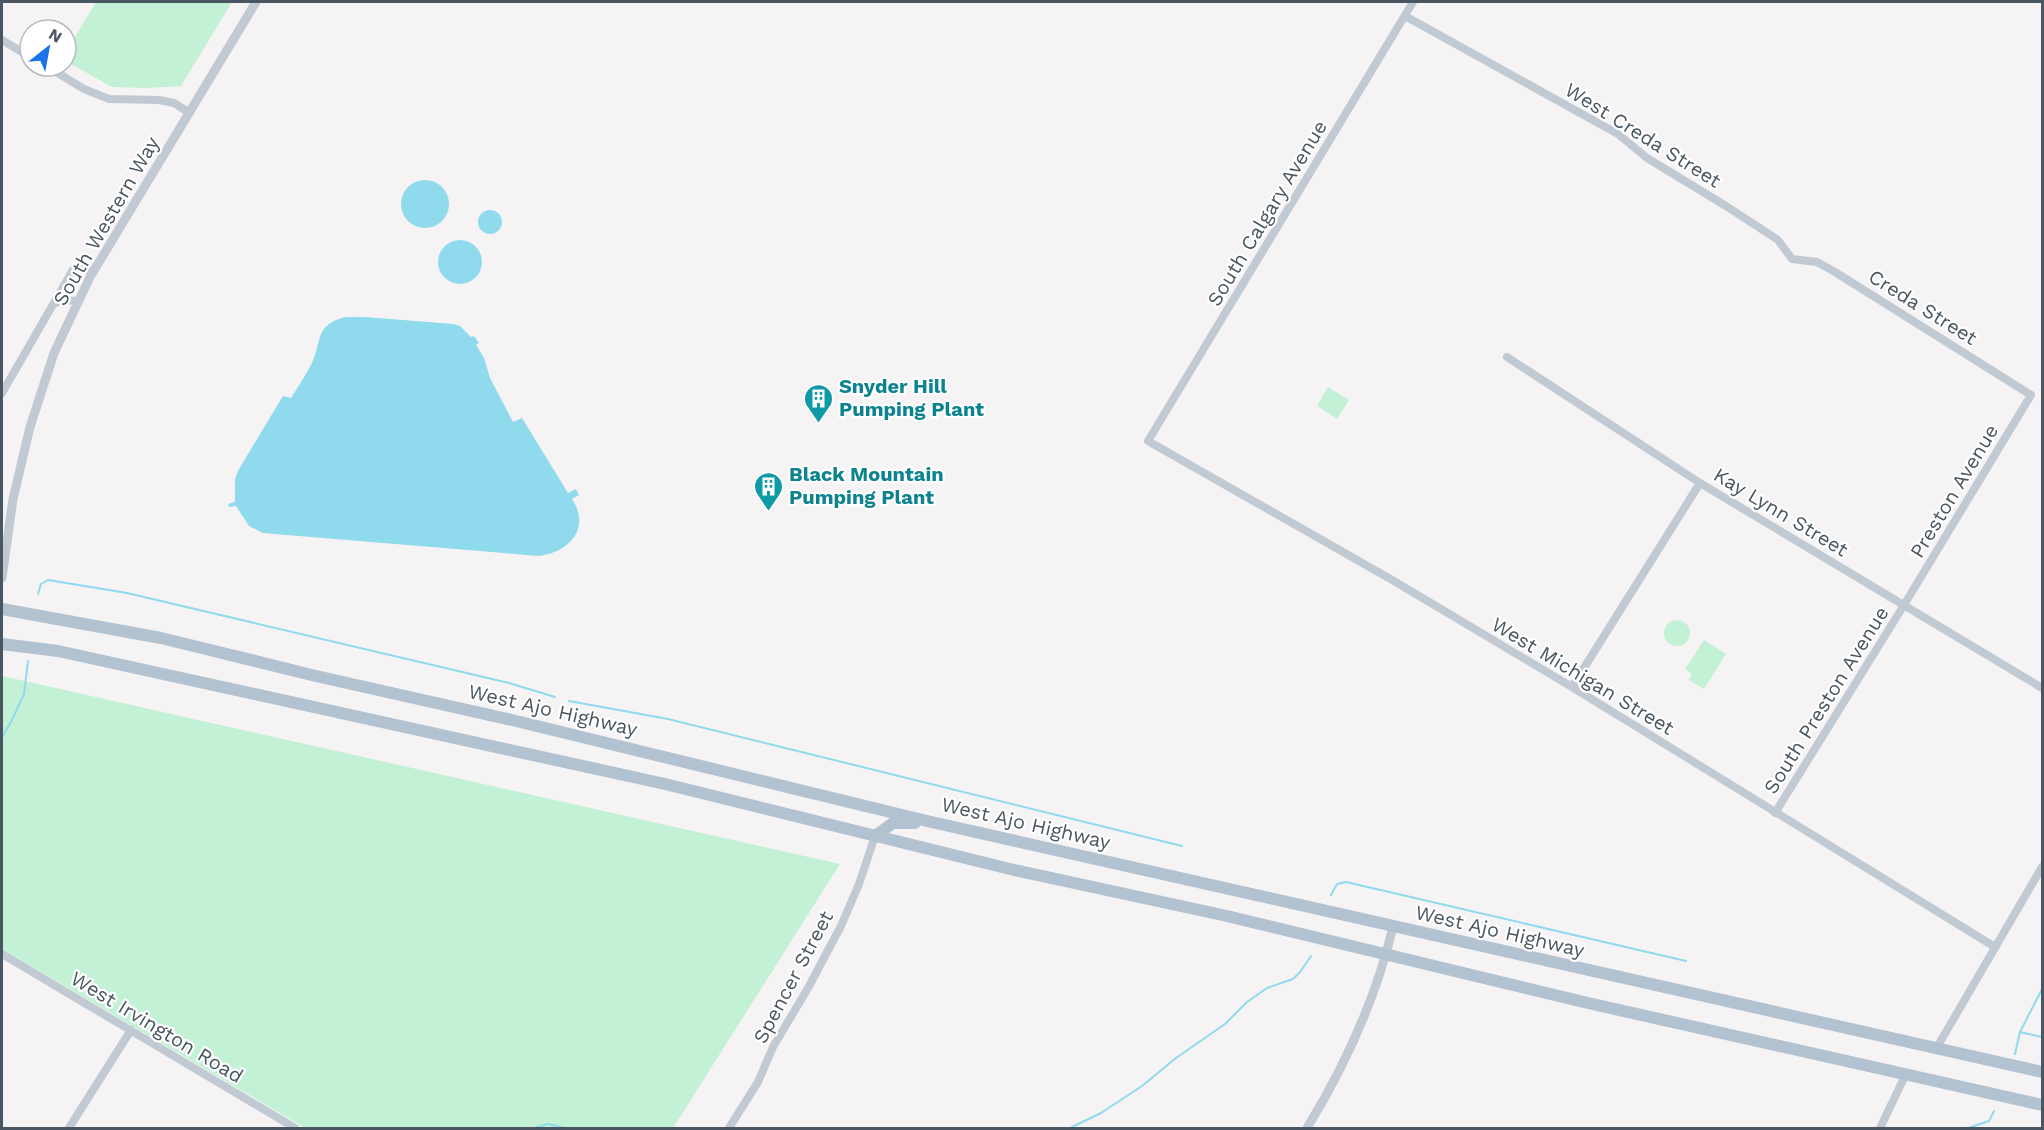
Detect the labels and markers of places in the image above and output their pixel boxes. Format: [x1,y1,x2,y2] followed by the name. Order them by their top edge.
[839,374,984,421] place label: Snyder Hill Pumping Plant
[802,382,834,424] building icon: Snyder Hill Pumping Plant
[789,462,944,509] place label: Black Mountain Pumping Plant
[752,470,784,512] building icon: Black Mountain Pumping Plant

